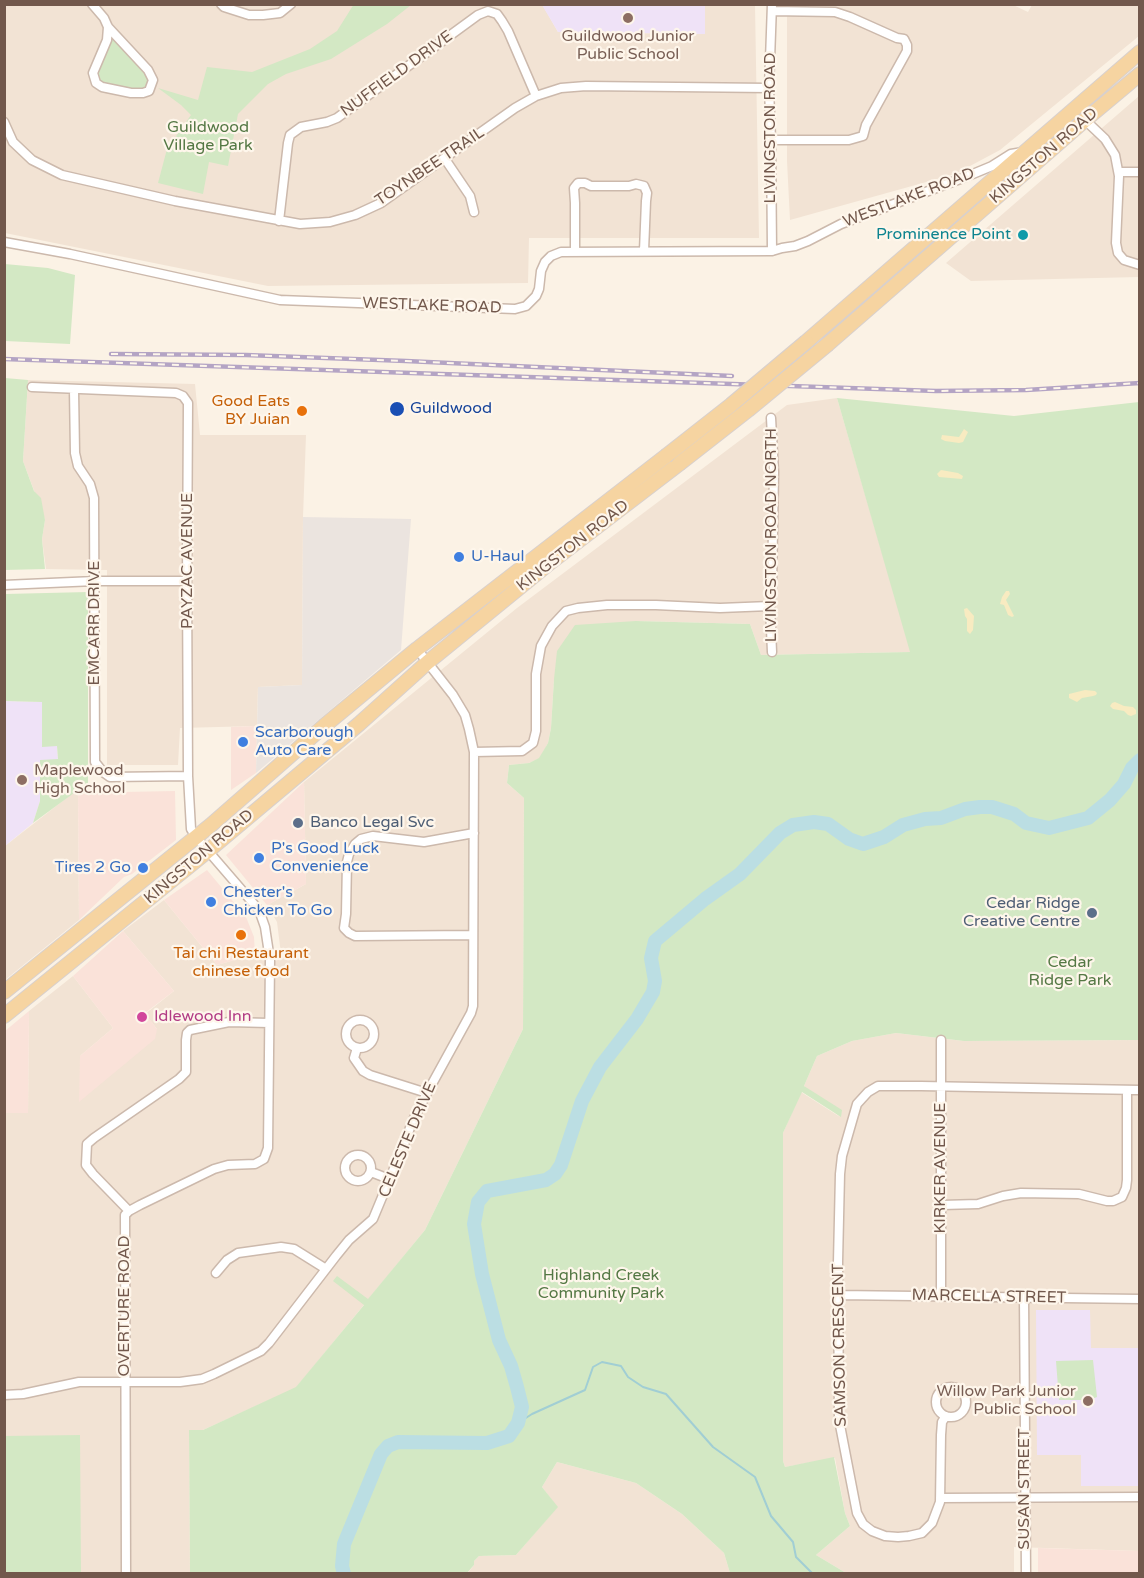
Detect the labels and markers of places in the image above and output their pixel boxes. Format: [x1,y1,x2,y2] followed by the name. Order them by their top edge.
[621,11,635,25] marker: Guildwood Junior Public School
[562,27,694,65] place label: Guildwood Junior Public School
[876,225,1011,245] place label: Prominence Point
[1016,228,1030,242] marker: Prominence Point
[211,392,290,430] place label: Good Eats BY Juian
[410,399,492,419] place label: Guildwood
[388,400,406,418] marker: Guildwood
[295,404,309,418] marker: Good Eats BY Juian
[471,547,524,567] place label: U-Haul
[452,550,466,564] marker: U-Haul
[255,723,354,761] place label: Scarborough Auto Care
[236,735,250,749] marker: Scarborough Auto Care
[34,761,125,799] place label: Maplewood High School
[15,773,29,787] marker: Maplewood High School
[310,813,434,833] place label: Banco Legal Svc
[291,816,305,830] marker: Banco Legal Svc
[271,839,379,877] place label: P's Good Luck Convenience
[252,851,266,865] marker: P's Good Luck Convenience
[55,858,131,878] place label: Tires 2 Go
[136,861,150,875] marker: Tires 2 Go
[223,883,332,921] place label: Chester's Chicken To Go
[963,894,1080,932] place label: Cedar Ridge Creative Centre
[204,895,218,909] marker: Chester's Chicken To Go
[1085,906,1099,920] marker: Cedar Ridge Creative Centre
[234,928,248,942] marker: Tai chi Restaurant chinese food
[173,944,309,982] place label: Tai chi Restaurant chinese food
[154,1007,252,1027] place label: Idlewood Inn
[135,1010,149,1024] marker: Idlewood Inn
[936,1382,1076,1420] place label: Willow Park Junior Public School
[1081,1394,1095,1408] marker: Willow Park Junior Public School

